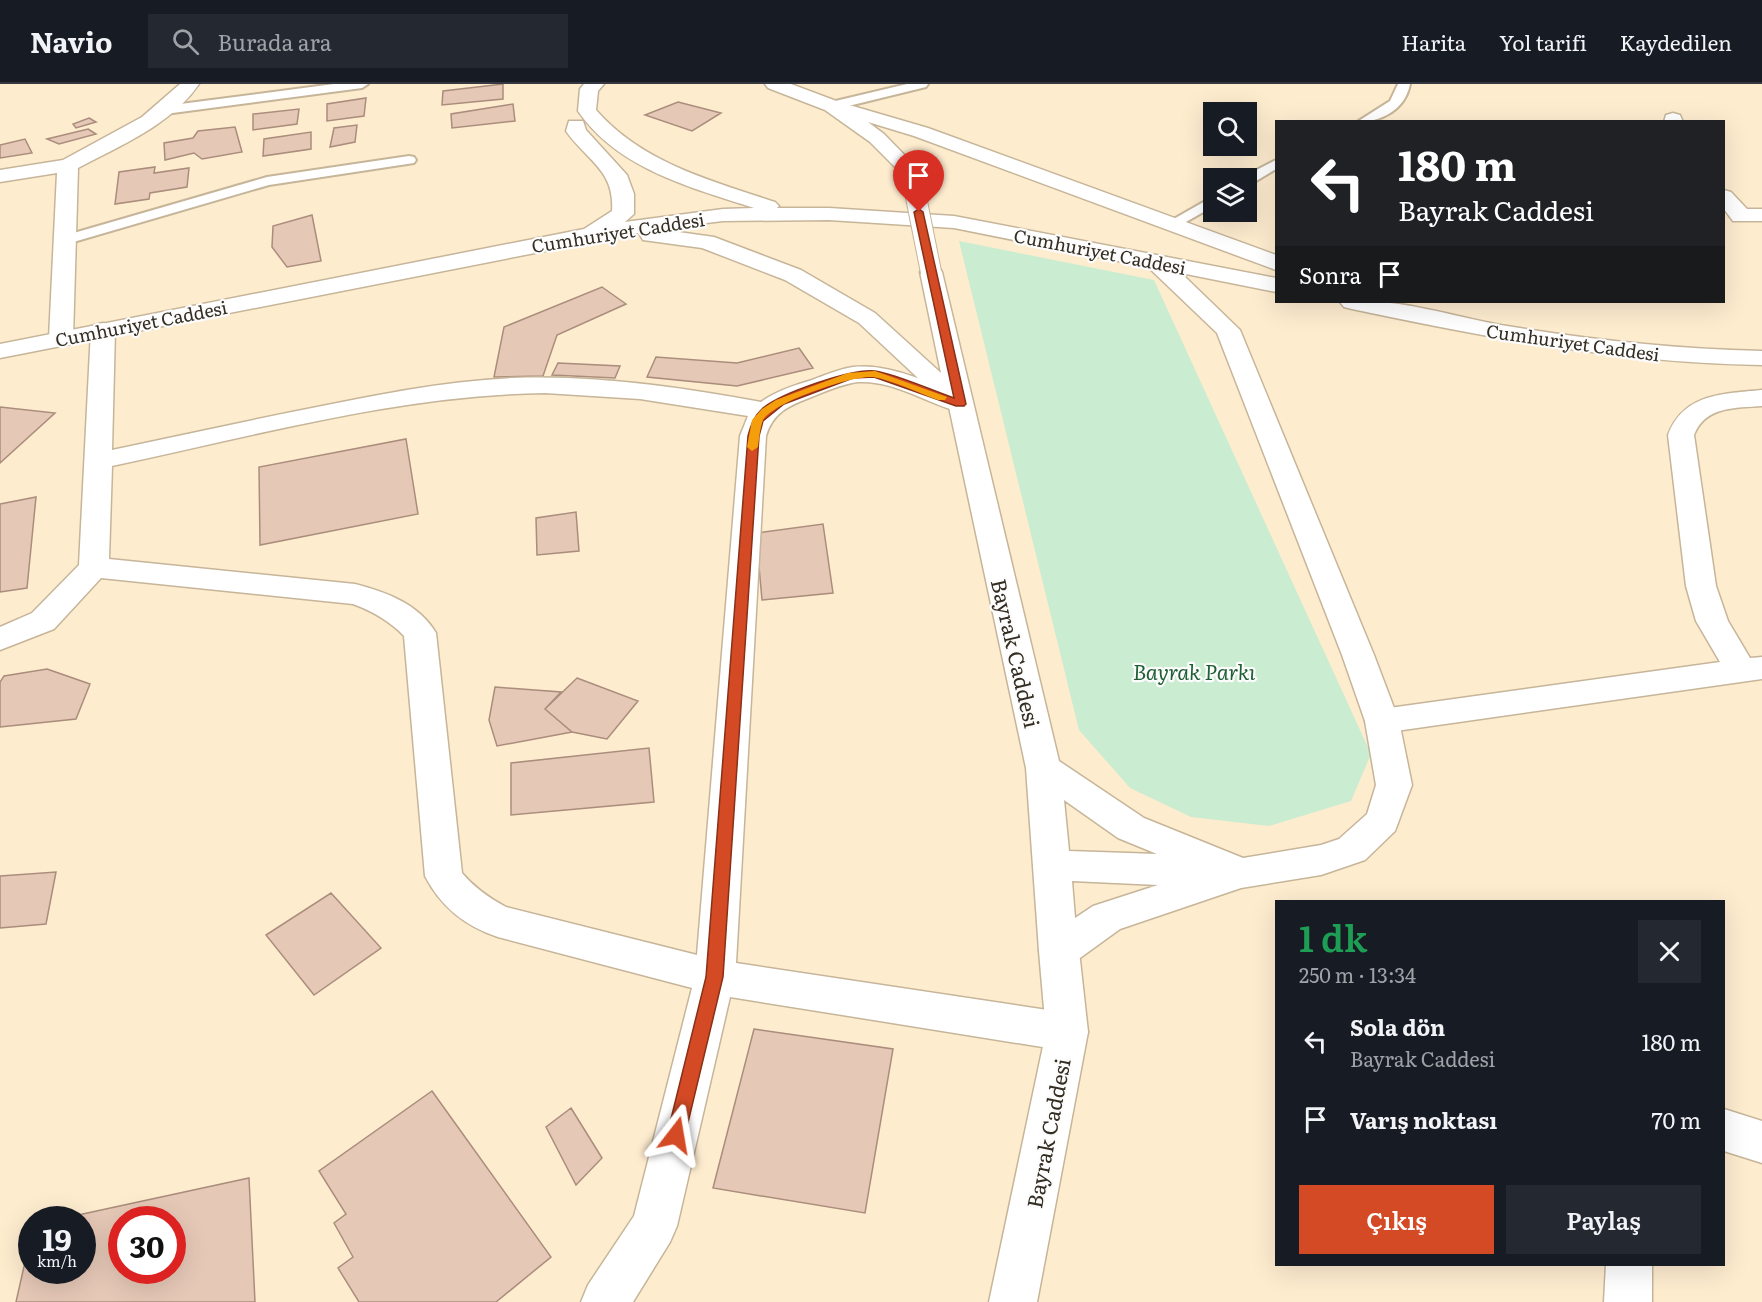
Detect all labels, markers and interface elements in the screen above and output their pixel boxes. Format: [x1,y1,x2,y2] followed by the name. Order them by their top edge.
[148,14,568,68] search box
[30,20,112,62] text: Navio
[169,25,202,58] icon: search
[217,25,332,58] text: Burada ara
[1401,26,1466,57] text: Harita
[1499,26,1587,57] text: Yol tarifi
[1620,26,1732,57] text: Kaydedilen
[1203,102,1257,222] map controls
[1203,102,1257,156] button: search
[1398,132,1516,194] text: 180 m
[1299,144,1377,222] icon: left
[893,150,944,212] pin
[902,159,935,192] icon: arrive
[1203,168,1257,222] button: layers
[1398,189,1594,229] text: Bayrak Caddesi
[530,205,706,259] street label: Cumhuriyet Caddesi
[1012,221,1188,281] street label: Cumhuriyet Caddesi
[1299,258,1361,291] text: Sonra
[1373,258,1406,291] icon: arrive
[53,293,229,353] street label: Cumhuriyet Caddesi
[1485,316,1661,368] street label: Cumhuriyet Caddesi
[985,575,1049,731] street label: Bayrak Caddesi
[1133,655,1256,686] park label: Bayrak Parkı
[1299,910,1367,963] text: 1 dk
[1638,920,1701,983] button: close
[1299,959,1416,989] text: 250 m · 13:34
[1350,1010,1445,1043] text: Sola dön
[1299,1025,1332,1058] icon: left
[1641,1025,1701,1058] text: 180 m
[1350,1043,1495,1073] text: Bayrak Caddesi
[1017,1055,1077,1211] street label: Bayrak Caddesi
[644,1103,708,1167] position arrow
[1299,1103,1332,1136] icon: arrive
[1350,1103,1497,1136] text: Varış noktası
[1651,1103,1701,1136] text: 70 m
[1299,1185,1494,1254] button: Çıkış
[1506,1185,1701,1254] button: Paylaş
[108,1206,186,1284] speed limit sign: 30
[42,1216,72,1260] text: 19
[37,1249,77,1272] text: km/h

